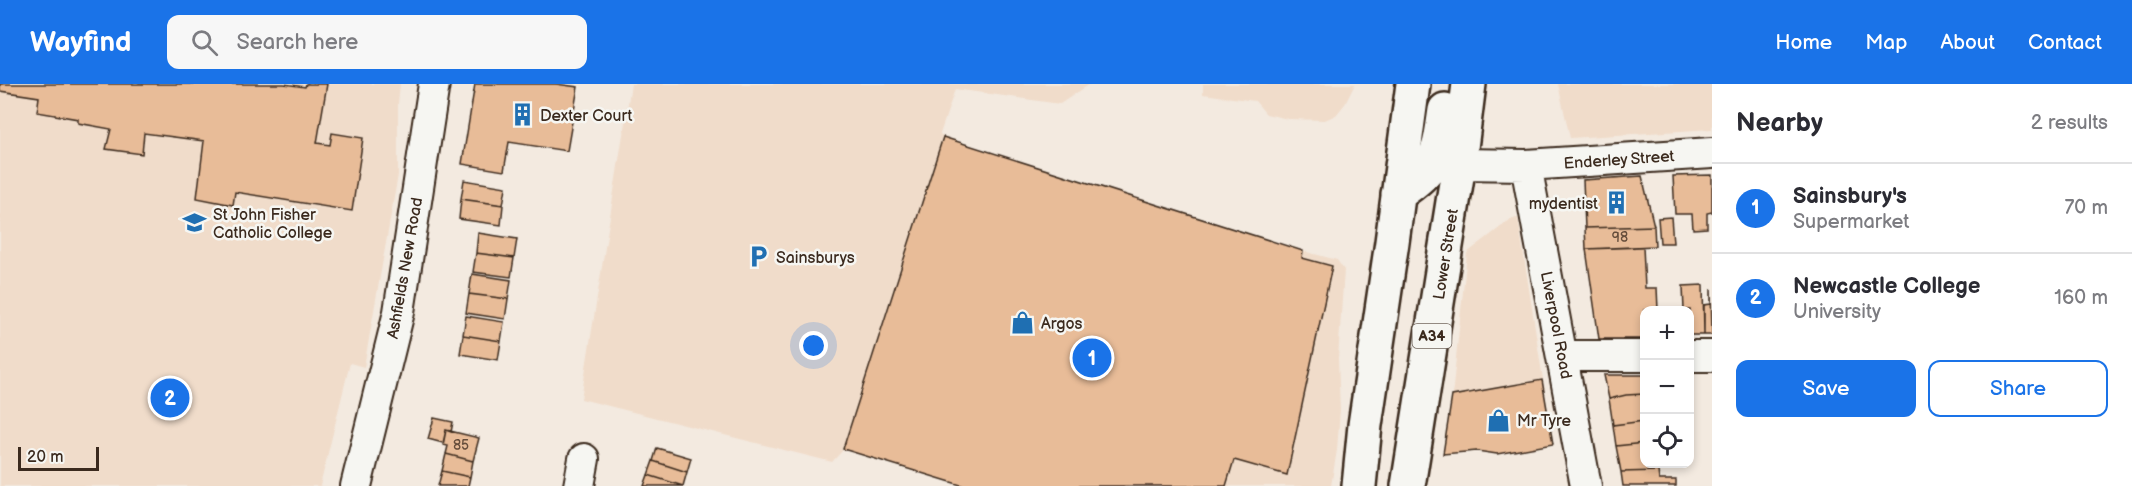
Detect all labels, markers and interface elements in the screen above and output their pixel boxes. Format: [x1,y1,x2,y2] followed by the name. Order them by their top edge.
[167,15,587,69] search box
[30,26,131,59] text: Wayfind
[188,26,221,59] icon: search
[236,29,358,56] text: Search here
[1775,30,1832,55] text: Home
[1865,30,1907,55] text: Map
[1940,30,1995,55] text: About
[2028,30,2102,55] text: Contact
[509,102,535,128] building icon: Dexter Court
[540,107,632,126] place label: Dexter Court
[1736,108,1823,139] text: Nearby
[2031,111,2108,135] text: 2 results
[1563,147,1675,174] street label: Enderley Street
[1793,183,1907,210] text: Sainsbury's
[1603,190,1629,216] building icon: mydentist
[1529,195,1598,214] place label: mydentist
[384,196,427,341] street label: Ashfields New Road
[1751,196,1760,220] text: 1
[2064,196,2108,220] text: 70 m
[213,206,333,243] place label: St John Fisher Catholic College
[1430,207,1463,301] street label: Lower Street
[182,210,208,236] school or university icon: St John Fisher Catholic College
[1793,210,1909,234] text: Supermarket
[1612,229,1628,246] house number: 98
[745,244,771,270] parking icon: Sainsburys
[776,249,855,268] place label: Sainsburys
[1536,270,1575,381] street label: Liverpool Road
[1793,273,1980,300] text: Newcastle College
[1750,286,1761,310] text: 2
[2054,286,2108,310] text: 160 m
[1793,300,1881,324] text: University
[1640,306,1694,468] map controls
[1640,306,1694,360] button: +
[1010,310,1036,336] shop icon: Argos
[1041,315,1083,334] place label: Argos
[1412,324,1452,348] road number: A34
[799,331,828,360] your location
[1072,336,1112,380] pin: 1
[1640,360,1694,414] button: −
[1736,360,1916,417] button: Save
[1928,360,2108,417] button: Share
[150,376,190,420] pin: 2
[1486,407,1512,433] shop icon: Mr Tyre
[1517,412,1571,431] place label: Mr Tyre
[1640,414,1694,468] button: locate
[453,437,469,454] house number: 85
[18,444,99,472] scale bar
[27,448,63,467] text: 20 m

